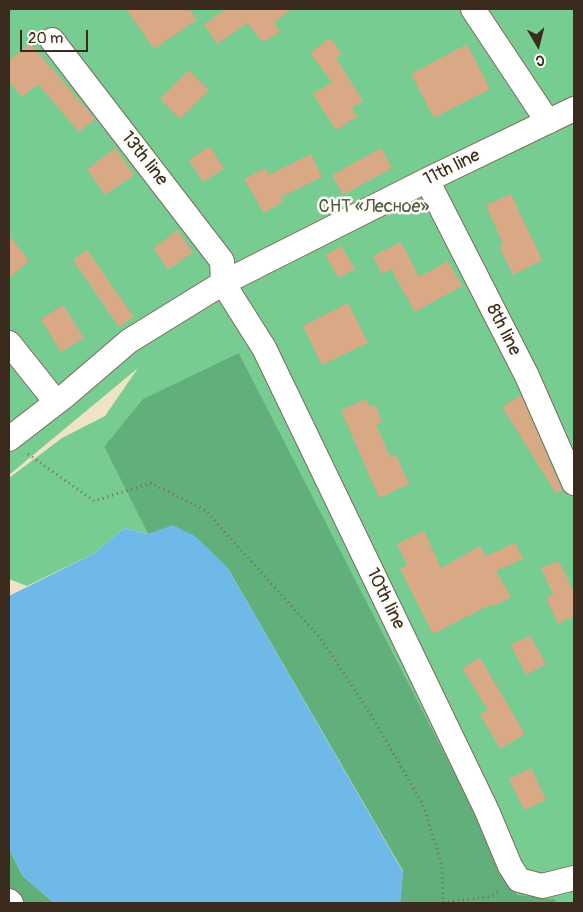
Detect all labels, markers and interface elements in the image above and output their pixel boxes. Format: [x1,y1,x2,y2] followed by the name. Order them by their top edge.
[22,20,90,52] scale bar
[513,20,563,70] north arrow
[28,29,63,48] text: 20 m
[535,51,546,69] text: С
[116,128,172,190] street label: 13th line
[420,145,484,191] street label: 11th line
[319,196,429,218] park label: СНТ «Лесное»
[481,301,525,359] street label: 8th line
[361,565,409,633] street label: 10th line

